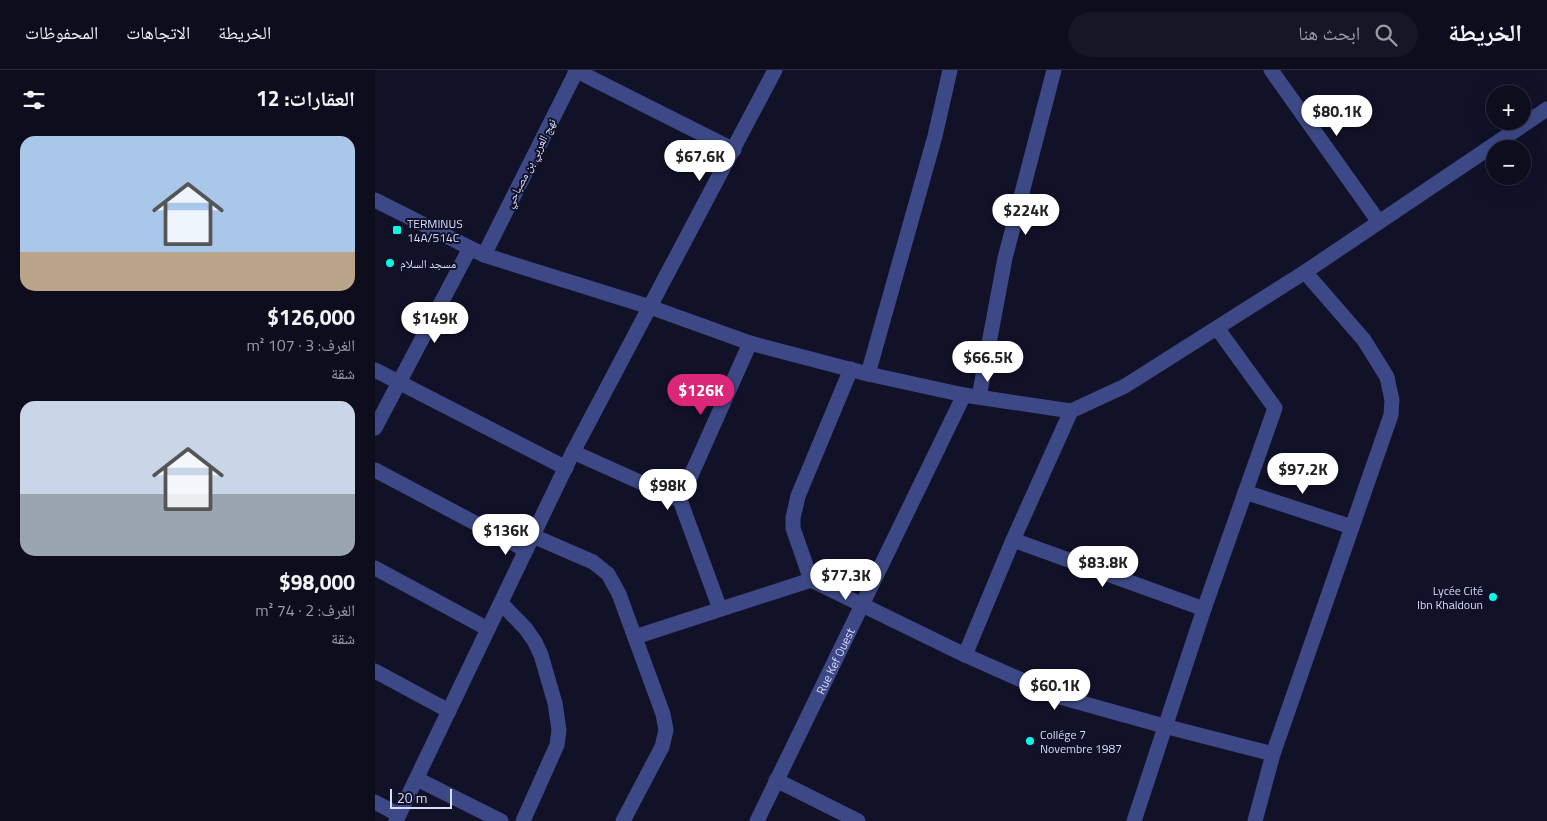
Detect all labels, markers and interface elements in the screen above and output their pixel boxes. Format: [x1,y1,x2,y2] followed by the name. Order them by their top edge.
[1068,12,1418,57] search box
[1448,14,1522,50] text: الخريطة
[1298,18,1360,47] text: ابحث هنا
[25,19,98,46] text: المحفوظات
[126,19,190,46] text: الاتجاهات
[218,19,271,46] text: الخريطة
[1372,21,1400,49] icon: search
[256,82,355,114] text: العقارات: 12
[1486,85,1531,185] map controls
[1486,85,1531,130] button: +
[20,86,48,114] icon: filters
[1296,94,1378,137] pin: $80.1K
[1312,99,1362,123] text: $80.1K
[499,115,562,211] street label: نهج العربي بن مصباحي
[659,140,741,182] pin: $67.6K
[1486,140,1531,185] button: −
[675,144,725,168] text: $67.6K
[143,169,233,259] icon: home
[991,194,1061,236] pin: $224K
[1003,198,1049,222] text: $224K
[407,214,463,247] place label: TERMINUS 14A/514C
[391,224,403,236] marker: TERMINUS 14A/514C
[400,254,456,273] place label: مسجد السلام
[384,257,396,269] marker: مسجد السلام
[267,301,355,333] text: $126,000
[400,302,470,344] pin: $149K
[412,306,458,330] text: $149K
[246,333,355,357] text: الغرف: 3 · 107 m²
[947,340,1029,383] pin: $66.5K
[963,345,1013,369] text: $66.5K
[331,361,355,385] text: شقة
[666,374,736,416] pin: $126K
[678,378,724,402] text: $126K
[143,434,233,524] icon: home
[1262,452,1344,495] pin: $97.2K
[1278,457,1328,481] text: $97.2K
[638,468,698,511] pin: $98K
[650,473,686,497] text: $98K
[471,514,541,556] pin: $136K
[483,518,529,542] text: $136K
[1062,546,1144,588] pin: $83.8K
[1078,550,1128,574] text: $83.8K
[805,558,887,601] pin: $77.3K
[821,563,871,587] text: $77.3K
[279,566,355,598] text: $98,000
[1417,581,1483,614] place label: Lycée Cité Ibn Khaldoun
[1487,591,1499,603] marker: Lycée Cité Ibn Khaldoun
[255,598,355,622] text: الغرف: 2 · 74 m²
[811,624,859,697] street label: Rue Kef Ouest
[331,626,355,650] text: شقة
[1014,668,1096,711] pin: $60.1K
[1030,673,1080,697] text: $60.1K
[1040,725,1122,758] place label: Collége 7 Novembre 1987
[1024,735,1036,747] marker: Collége 7 Novembre 1987
[390,786,453,809] scale bar
[397,787,427,808] text: 20 m

